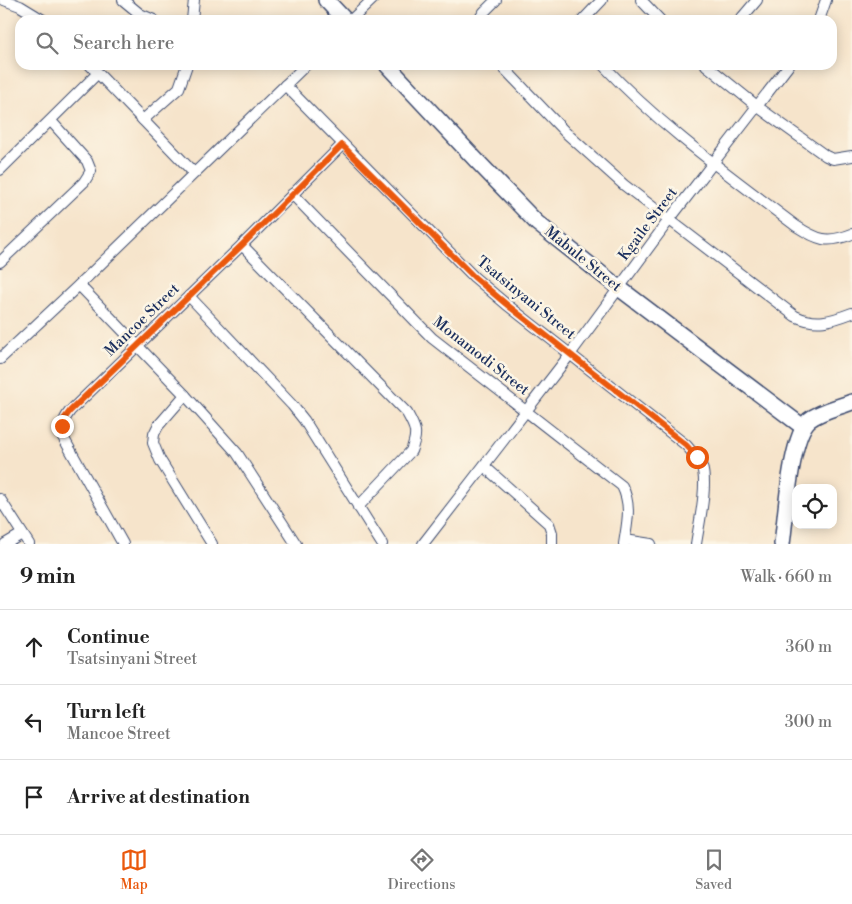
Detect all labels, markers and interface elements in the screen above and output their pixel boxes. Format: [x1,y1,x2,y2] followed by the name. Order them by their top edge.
[15,15,837,70] search box
[33,29,61,57] icon: search
[73,31,174,55] text: Search here
[614,183,682,264] street label: Kgaile Street
[541,222,626,296] street label: Mabule Street
[473,252,580,344] street label: Tsatsinyani Street
[100,279,184,361] street label: Mancoe Street
[429,312,534,400] street label: Monamodi Street
[51,415,74,438] route end
[686,446,709,469] route start
[792,484,837,529] map controls
[792,484,837,529] button: locate
[20,564,75,590] text: 9 min
[741,567,832,587] text: Walk · 660 m
[67,625,150,649] text: Continue
[20,633,48,661] icon: ahead
[786,637,832,657] text: 360 m
[67,649,197,669] text: Tsatsinyani Street
[67,700,146,724] text: Turn left
[20,708,48,736] icon: left
[785,712,832,732] text: 300 m
[67,724,171,744] text: Mancoe Street
[20,783,48,811] icon: arrive
[67,785,250,809] text: Arrive at destination
[120,846,148,894] tab: Map
[388,846,455,894] tab: Directions
[695,846,732,894] tab: Saved

